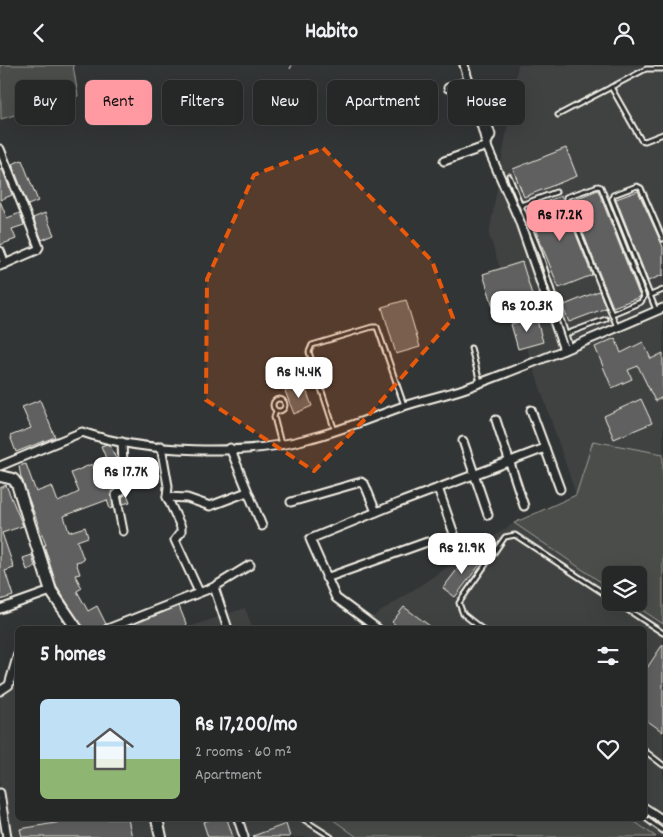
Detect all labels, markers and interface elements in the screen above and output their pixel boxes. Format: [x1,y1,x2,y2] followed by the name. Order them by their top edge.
[305,17,358,48] text: Habito
[25,19,53,47] icon: back
[610,19,638,47] icon: person
[15,80,75,125] chip: Buy
[85,80,152,125] chip: Rent
[162,80,243,125] chip: Filters
[253,80,317,125] chip: New
[327,80,438,125] chip: Apartment
[448,80,525,125] chip: House
[508,199,612,242] pin: Rs 17.2K
[538,204,582,227] text: Rs 17.2K
[475,291,579,333] pin: Rs 20.3K
[501,295,553,318] text: Rs 20.3K
[247,357,351,399] pin: Rs 14.4K
[276,361,322,384] text: Rs 14.4K
[74,457,178,499] pin: Rs 17.7K
[104,461,148,484] text: Rs 17.7K
[410,533,514,575] pin: Rs 21.9K
[439,537,485,560] text: Rs 21.9K
[602,566,647,611] map controls
[602,566,647,611] button: layers
[40,641,106,671] text: 5 homes
[594,642,622,670] icon: filters
[195,711,297,741] text: Rs 17,200/mo
[80,719,140,779] icon: home
[594,735,622,763] icon: heart
[195,741,292,764] text: 2 rooms · 60 m²
[195,764,262,787] text: Apartment

